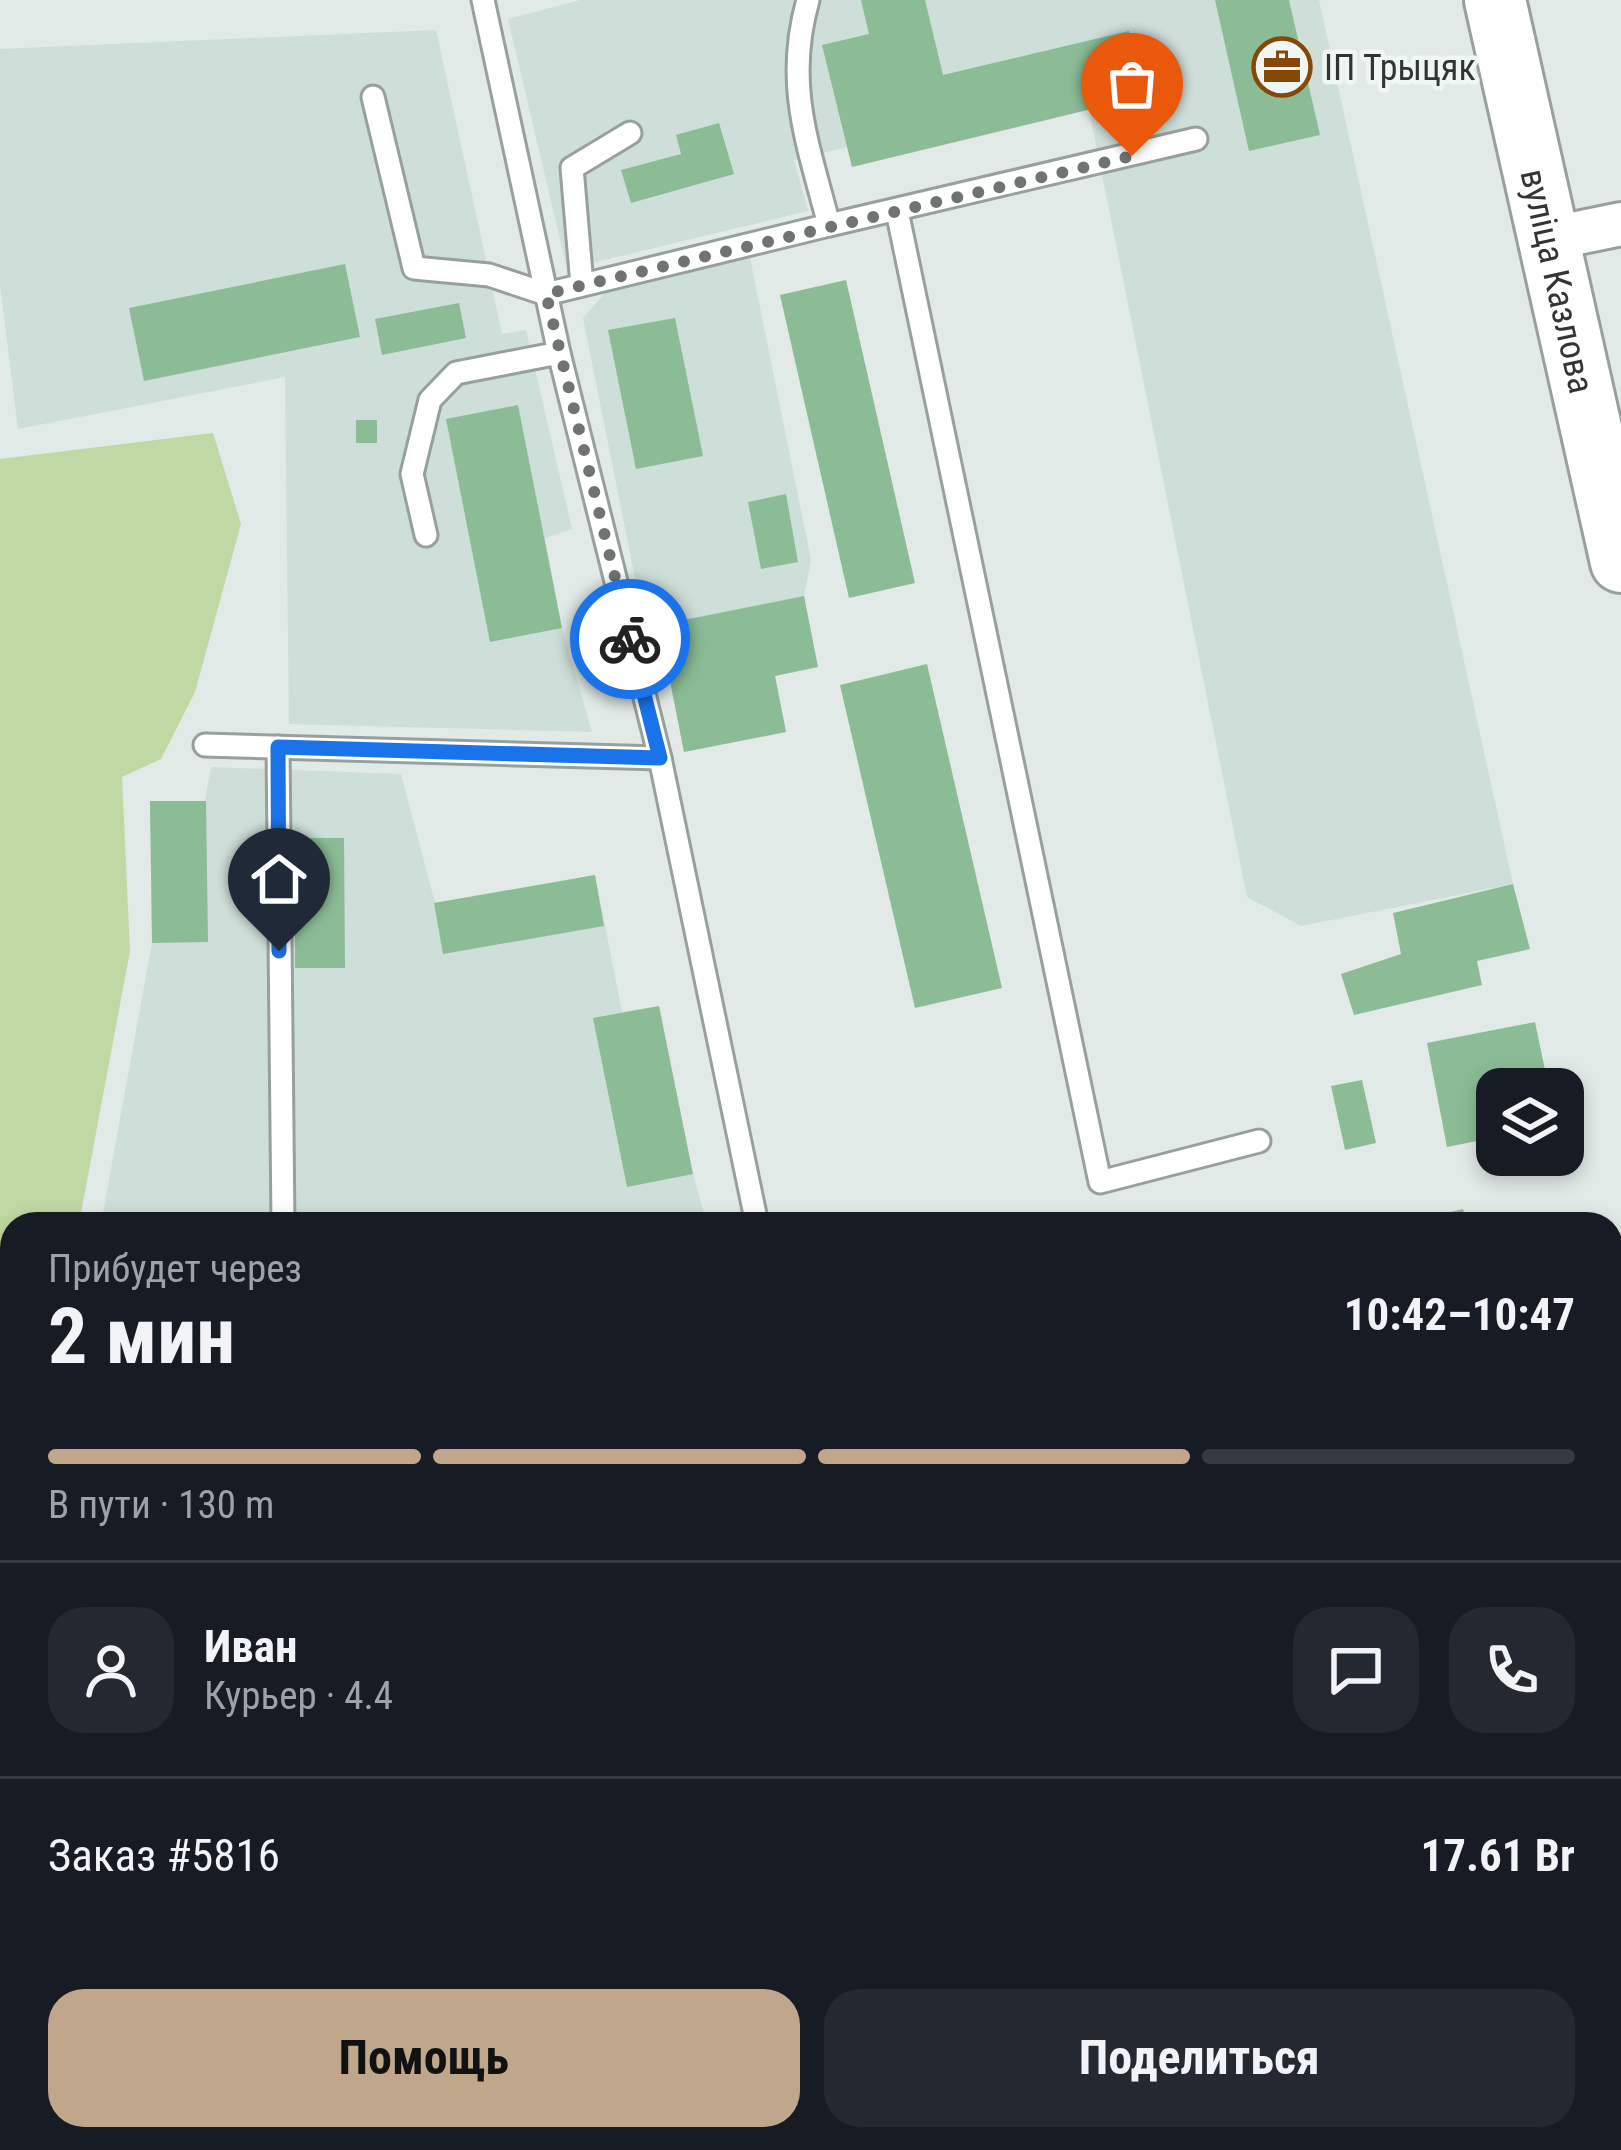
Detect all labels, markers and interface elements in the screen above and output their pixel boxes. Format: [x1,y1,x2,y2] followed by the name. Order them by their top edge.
[1081,33,1183,156] pin
[1251,36,1313,98] office icon: ІП Трыцяк
[1324,47,1476,89] place label: ІП Трыцяк
[1099,51,1165,117] icon: bag
[1512,165,1603,397] street label: вуліца Казлова
[570,579,690,699] courier
[597,606,663,672] icon: bike
[228,828,330,951] pin
[246,846,312,912] icon: home
[1476,1068,1584,1176] map controls
[1476,1068,1584,1176] button: layers
[48,1246,302,1292] text: Прибудет через
[1344,1288,1575,1341] text: 10:42–10:47
[48,1291,235,1382] text: 2 мин
[48,1482,274,1528] text: В пути · 130 m
[48,1607,174,1733] button: person
[1293,1607,1419,1733] button: chat
[1449,1607,1575,1733] button: phone
[204,1620,297,1673] text: Иван
[204,1673,393,1719] text: Курьер · 4.4
[48,1829,280,1882] text: Заказ #5816
[1420,1829,1575,1882] text: 17.61 Br
[48,1989,800,2127] button: Помощь
[824,1989,1575,2127] button: Поделиться

